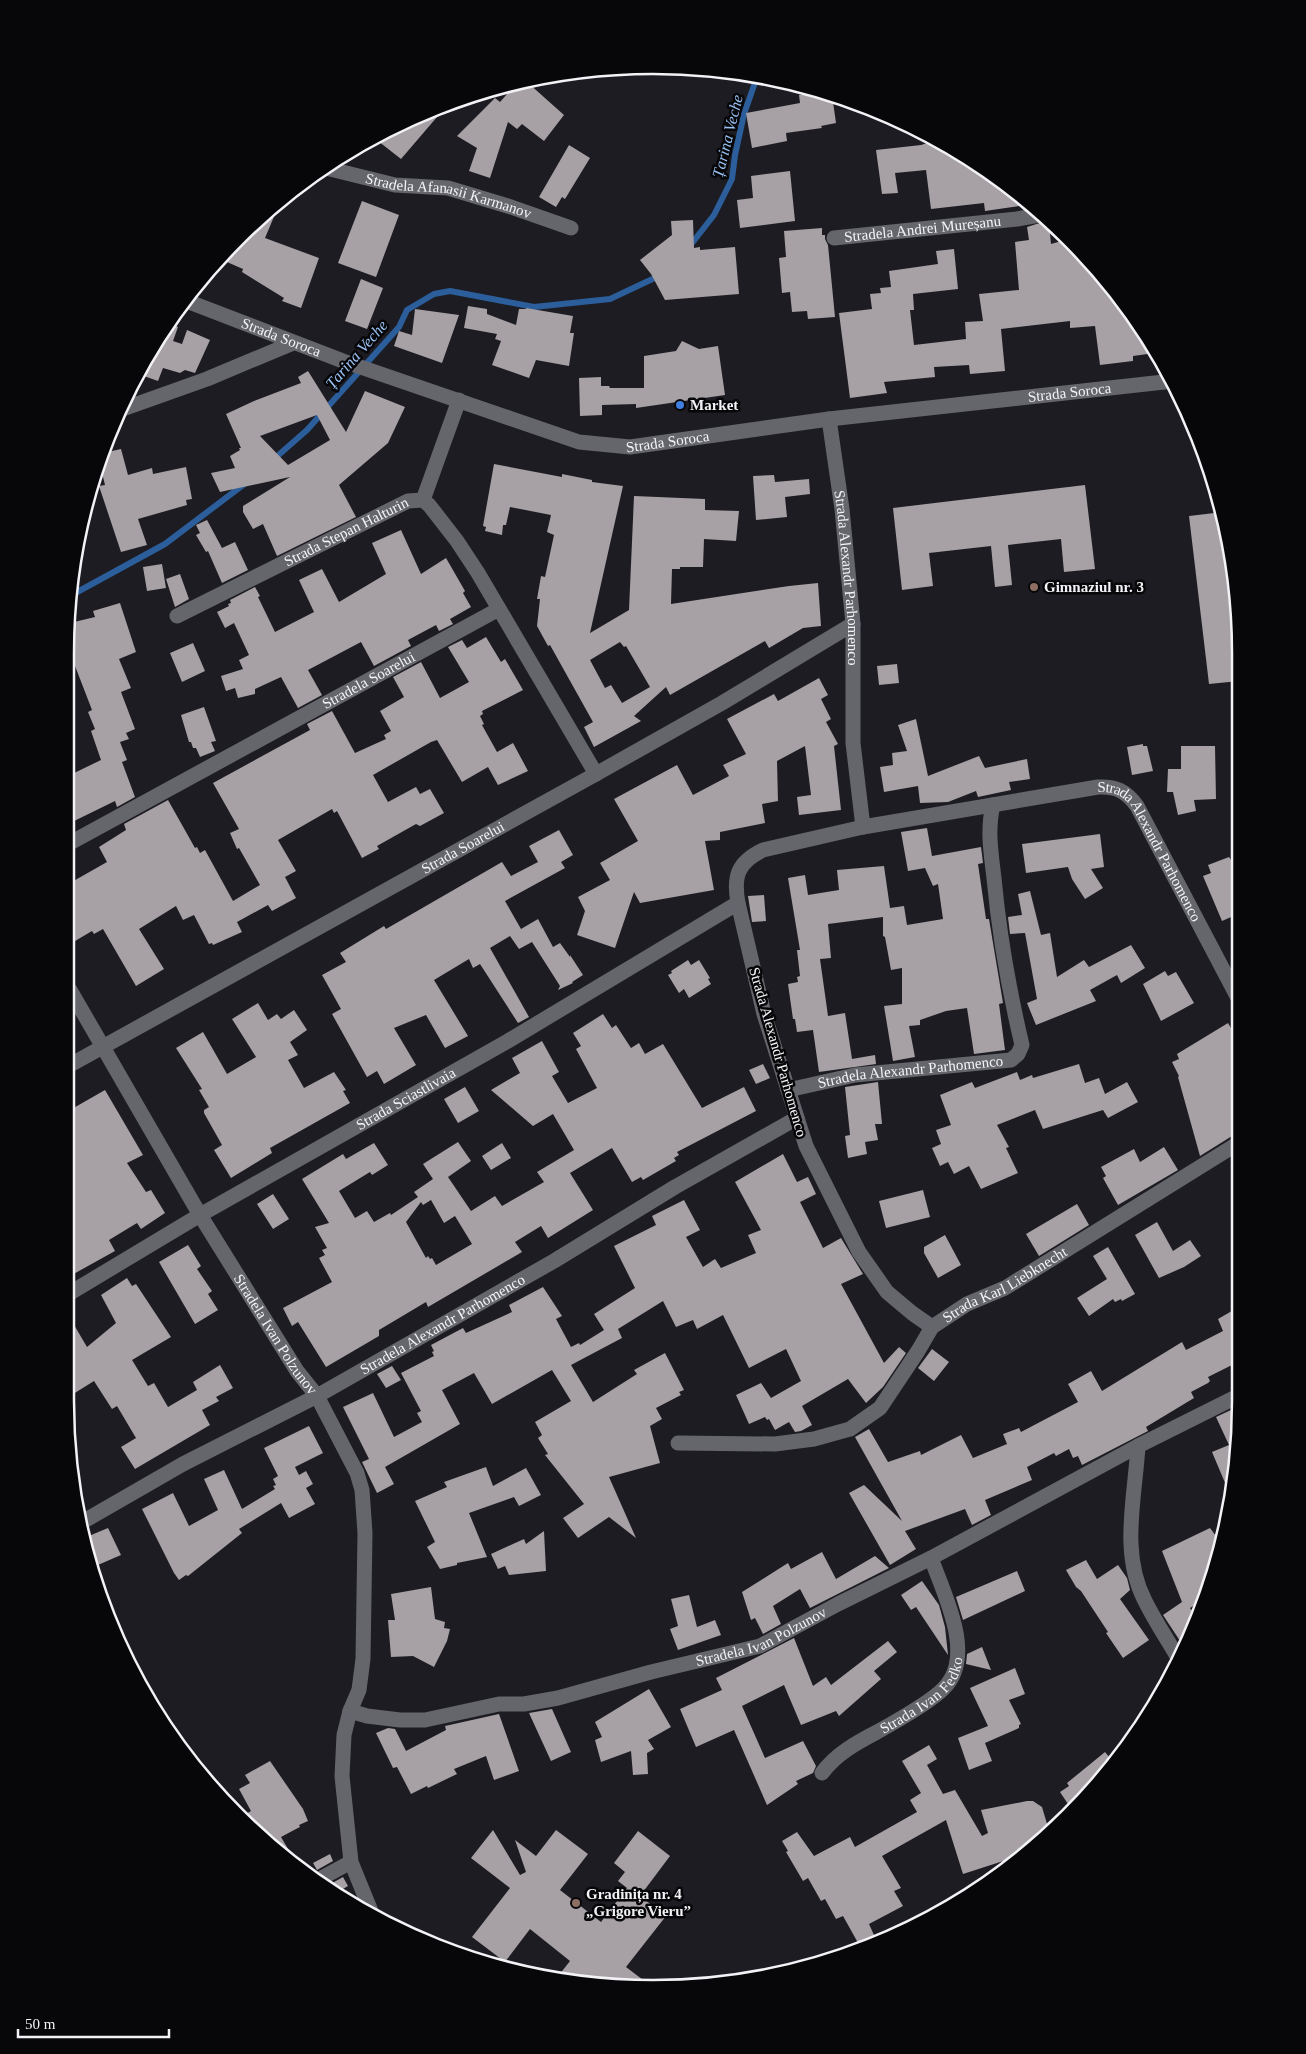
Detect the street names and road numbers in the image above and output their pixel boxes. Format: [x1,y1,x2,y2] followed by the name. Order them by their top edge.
[364,170,534,222] street label: Stradela Afanasii Karmanov
[843,213,1002,245] street label: Stradela Andrei Mureșanu
[239,315,323,360] street label: Strada Soroca
[1027,380,1112,405] street label: Strada Soroca
[625,428,711,455] street label: Strada Soroca
[831,489,861,666] street label: Strada Alexandr Parhomenco
[281,494,411,569] street label: Strada Stepan Halturin
[319,649,418,712] street label: Stradela Soarelui
[1097,779,1204,924] street label: Strada Alexandr Parhomenco
[419,818,507,877] street label: Strada Soarelui
[746,965,810,1139] street label: Strada Alexandr Parhomenco
[816,1053,1004,1091] street label: Stradela Alexandr Parhomenco
[353,1064,459,1133] street label: Strada Sciastlivaia
[940,1243,1071,1326] street label: Strada Karl Liebknecht
[231,1271,321,1398] street label: Stradela Ivan Polzunov
[357,1271,528,1378] street label: Stradela Alexandr Parhomenco
[694,1604,830,1669] street label: Stradela Ivan Polzunov
[877,1656,966,1737] street label: Strada Ivan Fedko

